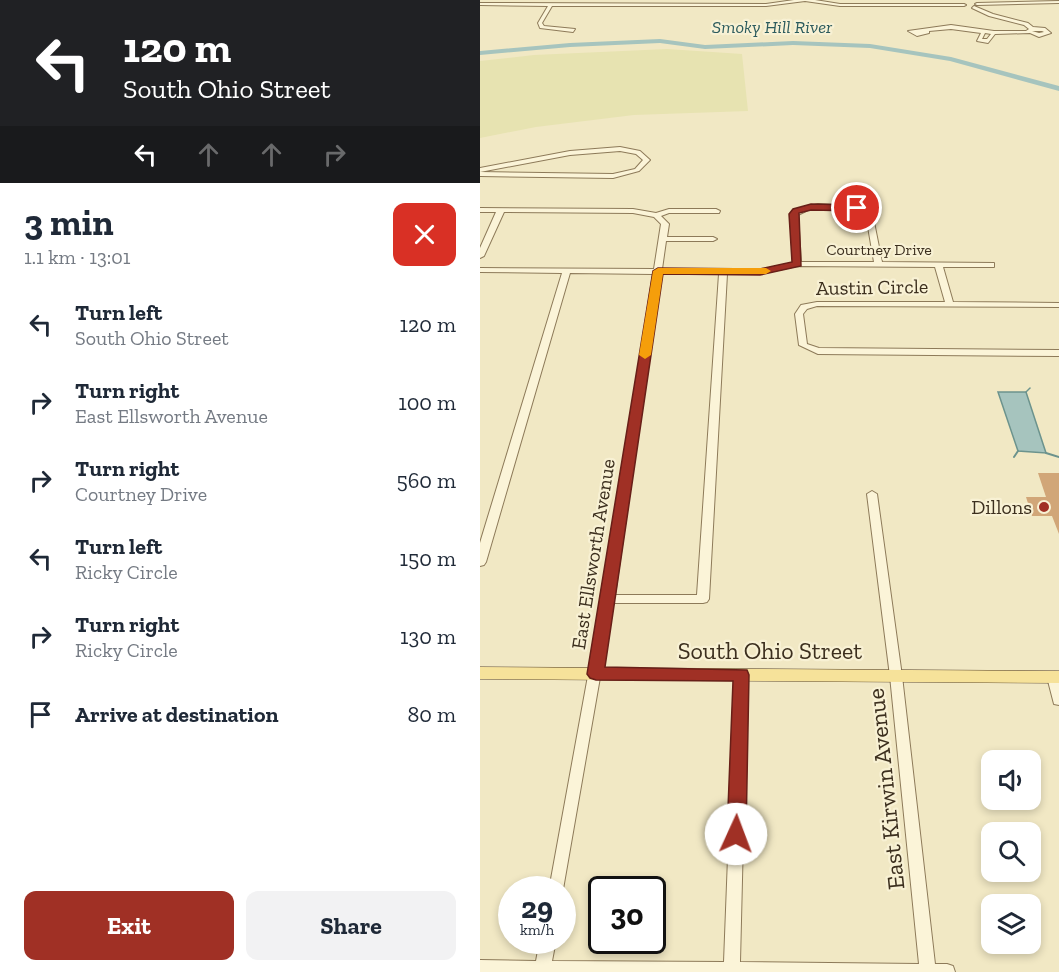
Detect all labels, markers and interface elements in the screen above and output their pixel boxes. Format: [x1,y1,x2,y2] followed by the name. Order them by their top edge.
[712,16,833,38] water label: Smoky Hill River
[123,22,231,73] text: 120 m
[24,24,102,102] icon: left
[123,73,331,105] text: South Ohio Street
[129,138,162,171] icon: left
[192,138,225,171] icon: ahead
[255,138,288,171] icon: ahead
[318,138,351,171] icon: right
[831,182,882,233] pin
[840,191,873,224] icon: arrive
[24,201,114,244] text: 3 min
[393,203,456,266] button: close
[826,240,932,259] street label: Courtney Drive
[24,245,130,269] text: 1.1 km · 13:01
[816,274,928,300] street label: Austin Circle
[75,299,162,326] text: Turn left
[24,308,57,341] icon: left
[400,311,456,338] text: 120 m
[75,326,229,350] text: South Ohio Street
[75,377,179,404] text: Turn right
[24,386,57,419] icon: right
[398,389,456,416] text: 100 m
[75,404,268,428] text: East Ellsworth Avenue
[75,455,179,482] text: Turn right
[566,457,620,651] street label: East Ellsworth Avenue
[24,464,57,497] icon: right
[396,467,456,494] text: 560 m
[75,482,207,506] text: Courtney Drive
[971,495,1032,519] place label: Dillons
[1037,500,1051,514] marker: Dillons
[75,533,162,560] text: Turn left
[24,542,57,575] icon: left
[400,545,456,572] text: 150 m
[75,560,178,584] text: Ricky Circle
[75,611,179,638] text: Turn right
[24,620,57,653] icon: right
[400,623,456,650] text: 130 m
[678,636,862,665] street label: South Ohio Street
[75,638,178,662] text: Ricky Circle
[861,687,911,891] street label: East Kirwin Avenue
[24,698,57,731] icon: arrive
[75,701,278,728] text: Arrive at destination
[408,701,456,728] text: 80 m
[981,750,1041,954] map controls
[981,750,1041,810] button: sound
[704,802,768,866] position arrow
[981,822,1041,882] button: search
[588,876,666,954] speed limit sign: 30
[521,890,553,926] text: 29
[24,891,234,960] button: Exit
[246,891,456,960] button: Share
[981,894,1041,954] button: layers
[520,921,554,939] text: km/h

